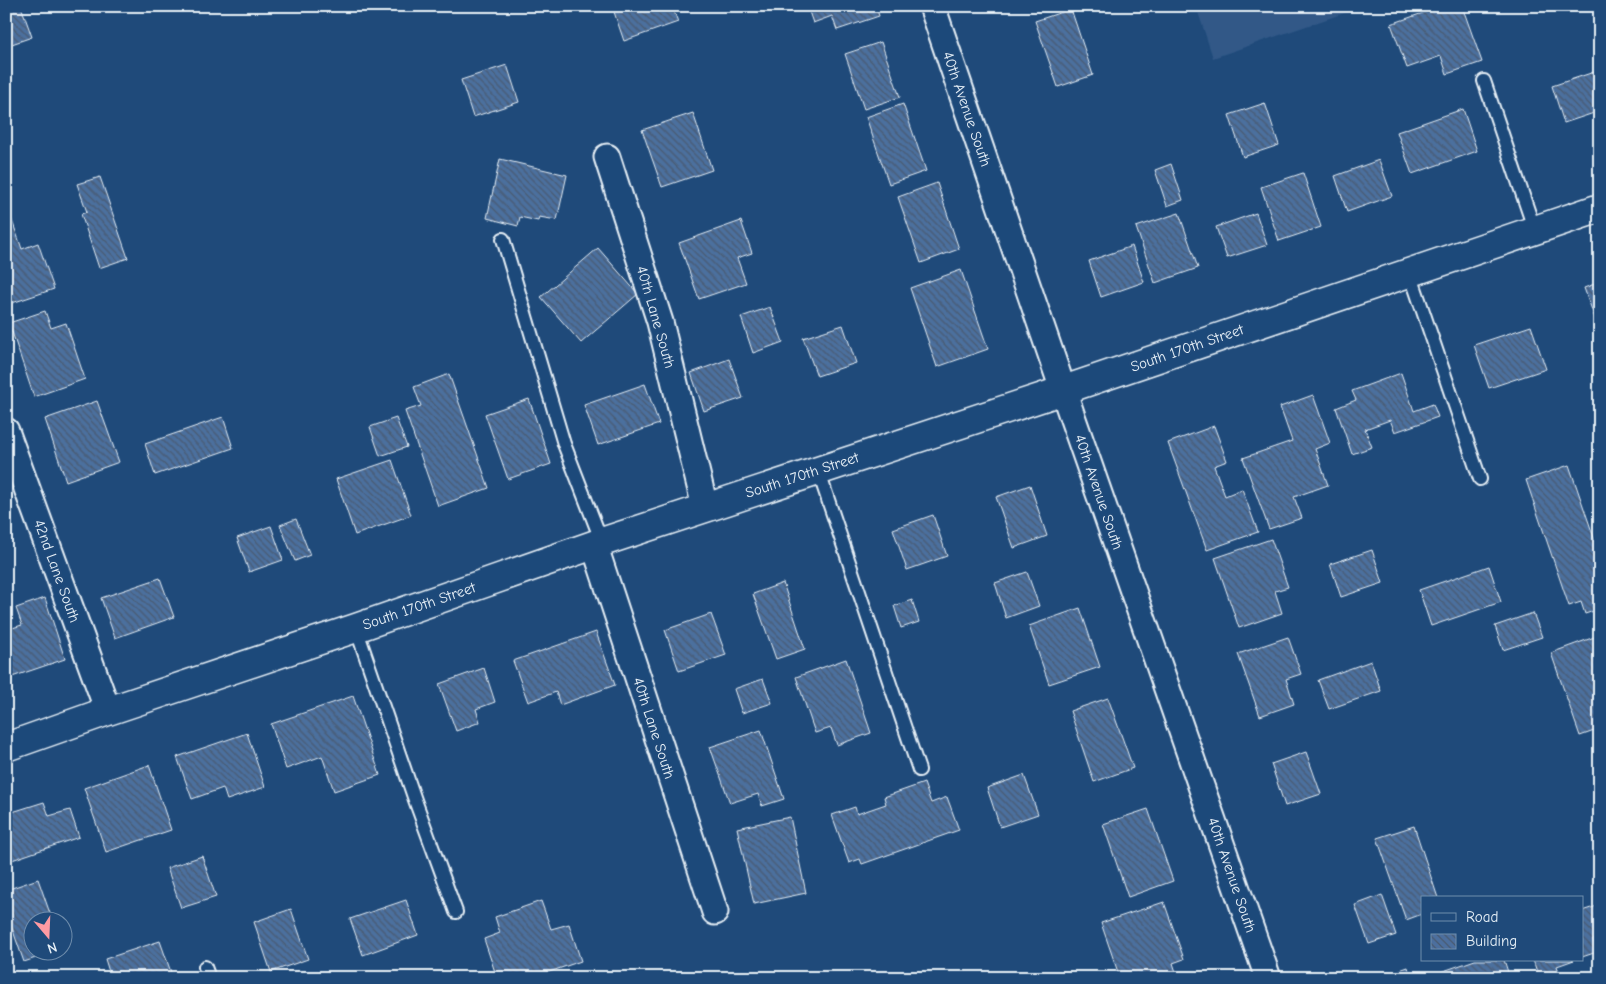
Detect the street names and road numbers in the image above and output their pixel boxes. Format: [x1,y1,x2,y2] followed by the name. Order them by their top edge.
[939,49,995,169] street label: 40th Avenue South
[633,264,679,370] street label: 40th Lane South
[1128,320,1247,376] street label: South 170th Street
[1071,432,1127,552] street label: 40th Avenue South
[743,448,862,502] street label: South 170th Street
[30,517,84,625] street label: 42nd Lane South
[360,578,479,634] street label: South 170th Street
[629,675,679,781] street label: 40th Lane South
[1204,815,1260,935] street label: 40th Avenue South

